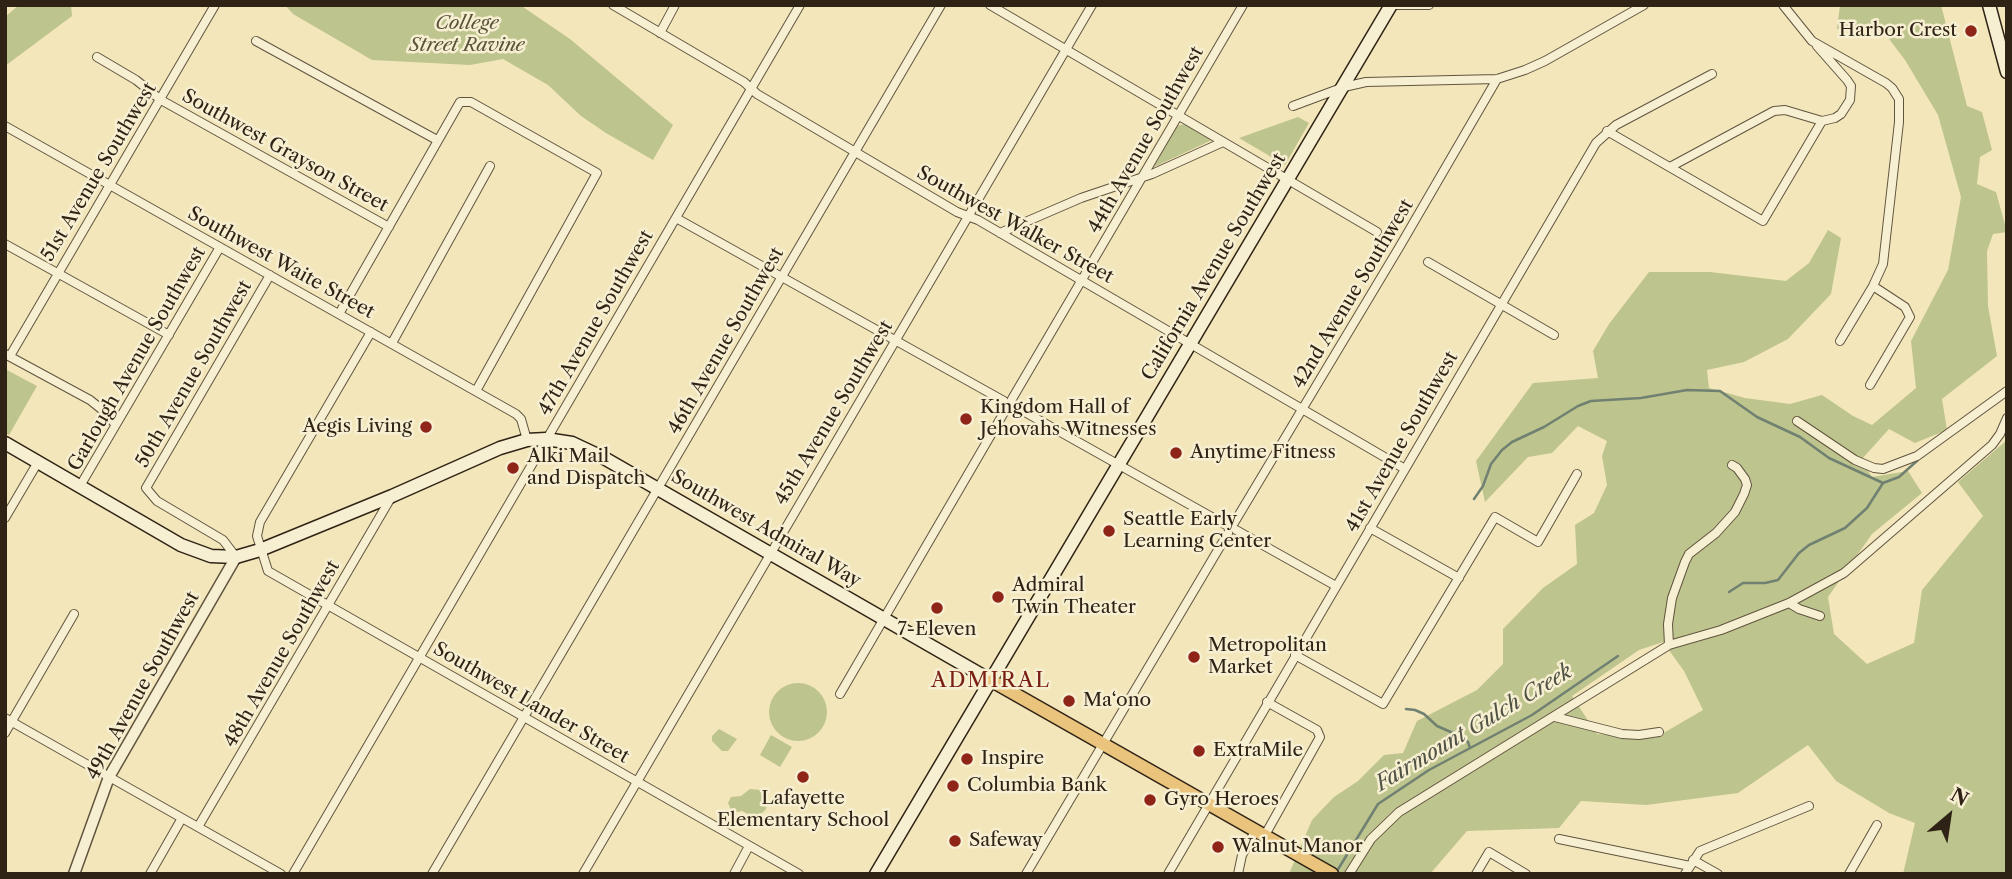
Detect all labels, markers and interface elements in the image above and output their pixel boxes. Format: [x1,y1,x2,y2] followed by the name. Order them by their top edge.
[409,13,525,57] park label: College Street Ravine
[1839,20,1957,42] place label: Harbor Crest
[1963,23,1979,39] marker: Harbor Crest
[1083,43,1209,237] street label: 44th Avenue Southwest
[37,79,161,265] street label: 51st Avenue Southwest
[178,85,392,217] street label: Southwest Grayson Street
[1137,149,1291,385] street label: California Avenue Southwest
[913,161,1117,289] street label: Southwest Walker Street
[1287,195,1419,393] street label: 42nd Avenue Southwest
[184,202,378,324] street label: Southwest Waite Street
[534,226,658,420] street label: 47th Avenue Southwest
[63,243,211,475] street label: Garlough Avenue Southwest
[663,244,789,438] street label: 46th Avenue Southwest
[131,276,257,472] street label: 50th Avenue Southwest
[770,317,898,509] street label: 45th Avenue Southwest
[1341,347,1463,537] street label: 41st Avenue Southwest
[980,397,1156,441] place label: Kingdom Hall of Jehovahs Witnesses
[958,411,974,427] marker: Kingdom Hall of Jehovahs Witnesses
[302,416,412,438] place label: Aegis Living
[418,419,434,435] marker: Aegis Living
[1190,442,1336,464] place label: Anytime Fitness
[1168,445,1184,461] marker: Anytime Fitness
[527,446,645,490] place label: Alki Mail and Dispatch
[505,460,521,476] marker: Alki Mail and Dispatch
[667,465,865,593] street label: Southwest Admiral Way
[1123,509,1271,553] place label: Seattle Early Learning Center
[1101,523,1117,539] marker: Seattle Early Learning Center
[219,556,345,752] street label: 48th Avenue Southwest
[1012,575,1136,619] place label: Admiral Twin Theater
[82,588,204,784] street label: 49th Avenue Southwest
[990,589,1006,605] marker: Admiral Twin Theater
[929,600,945,616] marker: 7-Eleven
[898,619,976,641] place label: 7-Eleven
[1208,635,1327,679] place label: Metropolitan Market
[429,638,633,768] street label: Southwest Lander Street
[1186,649,1202,665] marker: Metropolitan Market
[1371,659,1577,797] water label: Fairmount Gulch Creek
[932,668,1050,694] district label: ADMIRAL
[1083,690,1151,712] place label: Ma‘ono
[1061,693,1077,709] marker: Ma‘ono
[1213,740,1303,762] place label: ExtraMile
[1191,743,1207,759] marker: ExtraMile
[981,748,1044,770] place label: Inspire
[959,751,975,767] marker: Inspire
[795,769,811,785] marker: Lafayette Elementary School
[967,775,1107,797] place label: Columbia Bank
[945,778,961,794] marker: Columbia Bank
[1914,781,1984,851] north arrow
[1947,783,1972,811] text: N
[717,788,889,832] place label: Lafayette Elementary School
[1164,789,1279,811] place label: Gyro Heroes
[1142,792,1158,808] marker: Gyro Heroes
[969,830,1043,852] place label: Safeway
[947,833,963,849] marker: Safeway
[1232,836,1363,858] place label: Walnut Manor
[1210,839,1226,855] marker: Walnut Manor

